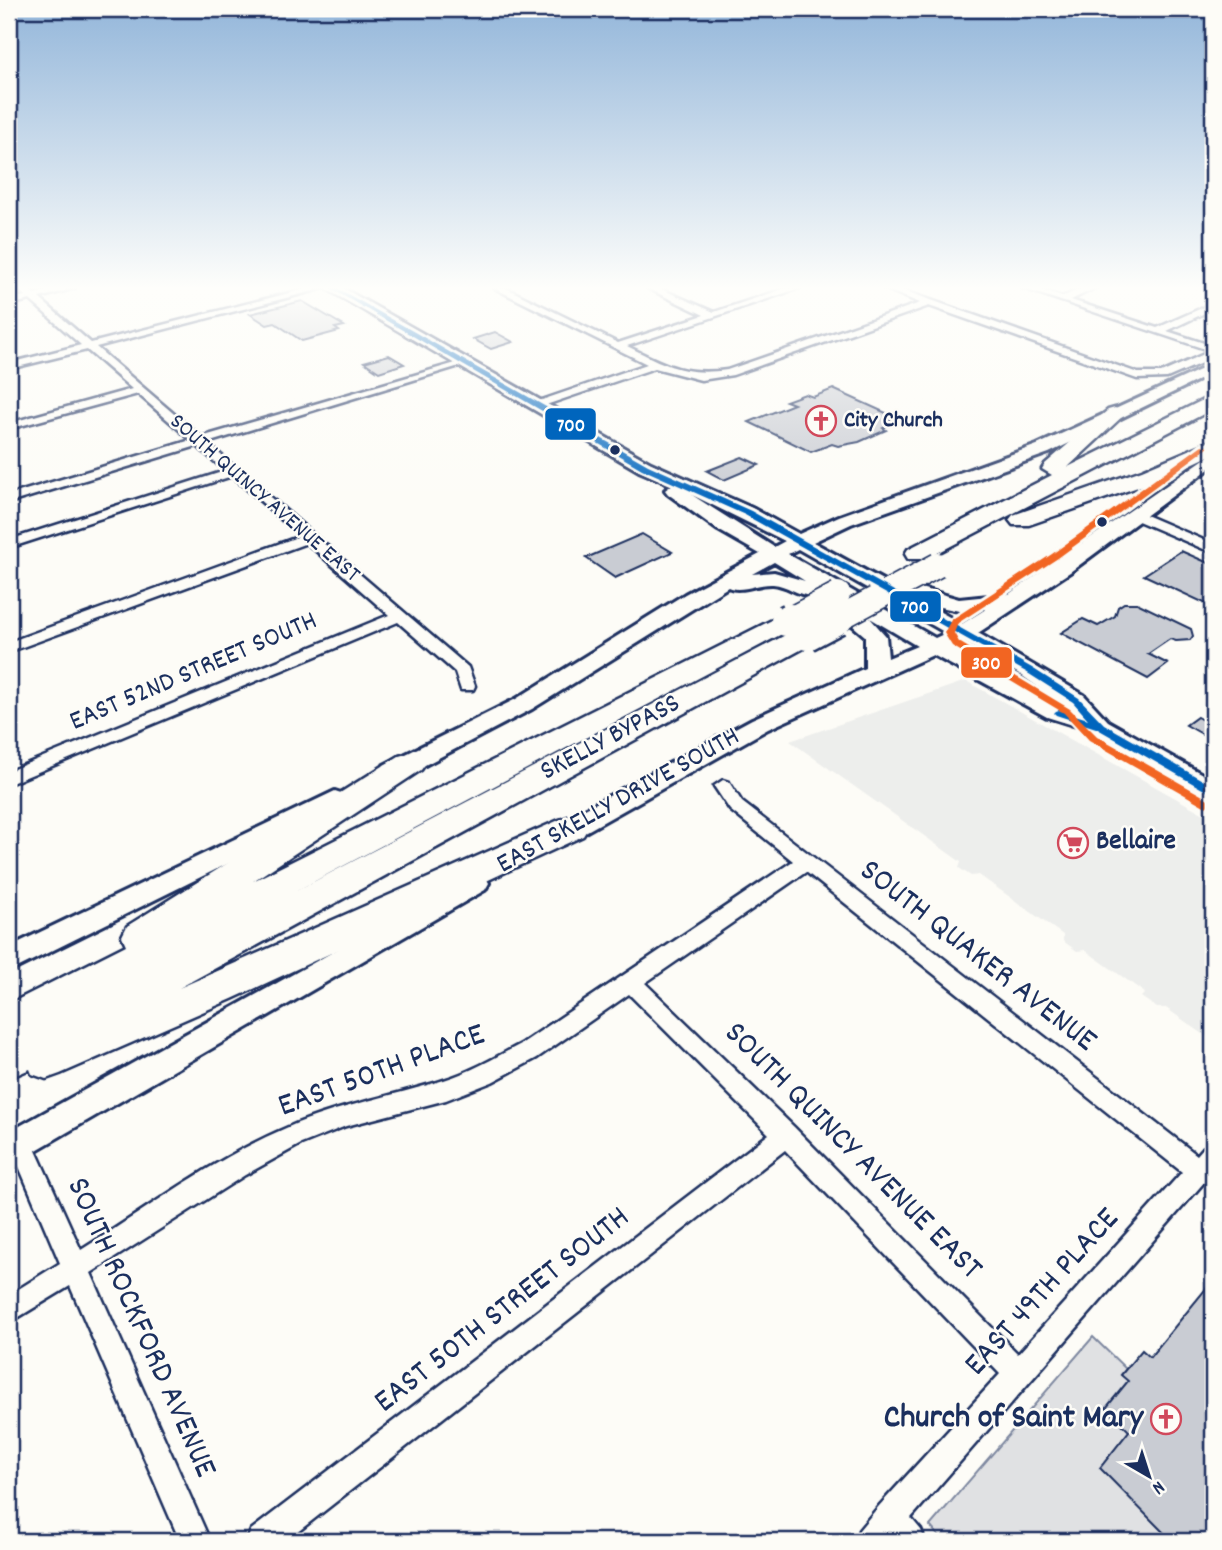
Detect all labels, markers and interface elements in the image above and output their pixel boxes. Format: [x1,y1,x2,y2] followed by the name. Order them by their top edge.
[804,404,838,438] church icon: City Church
[844,405,943,438] place label: City Church
[161,407,367,591] street label: SOUTH QUINCY AVENUE EAST
[544,407,597,441] line badge: 700
[557,414,585,441] text: 700
[608,443,622,457] unlabelled marker
[1095,515,1109,529] unlabelled marker
[889,590,942,623] line badge: 700
[901,596,929,623] text: 700
[64,603,324,743] street label: EAST 52ND STREET SOUTH
[960,646,1013,679] line badge: 300
[971,652,1001,679] text: 300
[534,685,688,793] street label: SKELLY BYPASS
[490,718,748,886] street label: EAST SKELLY DRIVE SOUTH
[1096,823,1176,863] place label: Bellaire
[1056,826,1090,860] supermarket icon: Bellaire
[848,849,1106,1065] street label: SOUTH QUAKER AVENUE
[712,1012,992,1292] street label: SOUTH QUINCY AVENUE EAST
[272,1013,492,1131] street label: EAST 50TH PLACE
[53,1170,227,1486] street label: SOUTH ROCKFORD AVENUE
[365,1196,641,1426] street label: EAST 50TH STREET SOUTH
[954,1198,1132,1388] street label: EAST 49TH PLACE
[884,1396,1145,1443] place label: Church of Saint Mary
[1149,1402,1183,1436] church icon: Church of Saint Mary
[1114,1442,1184,1512] north arrow
[1145,1473,1170,1500] text: N

